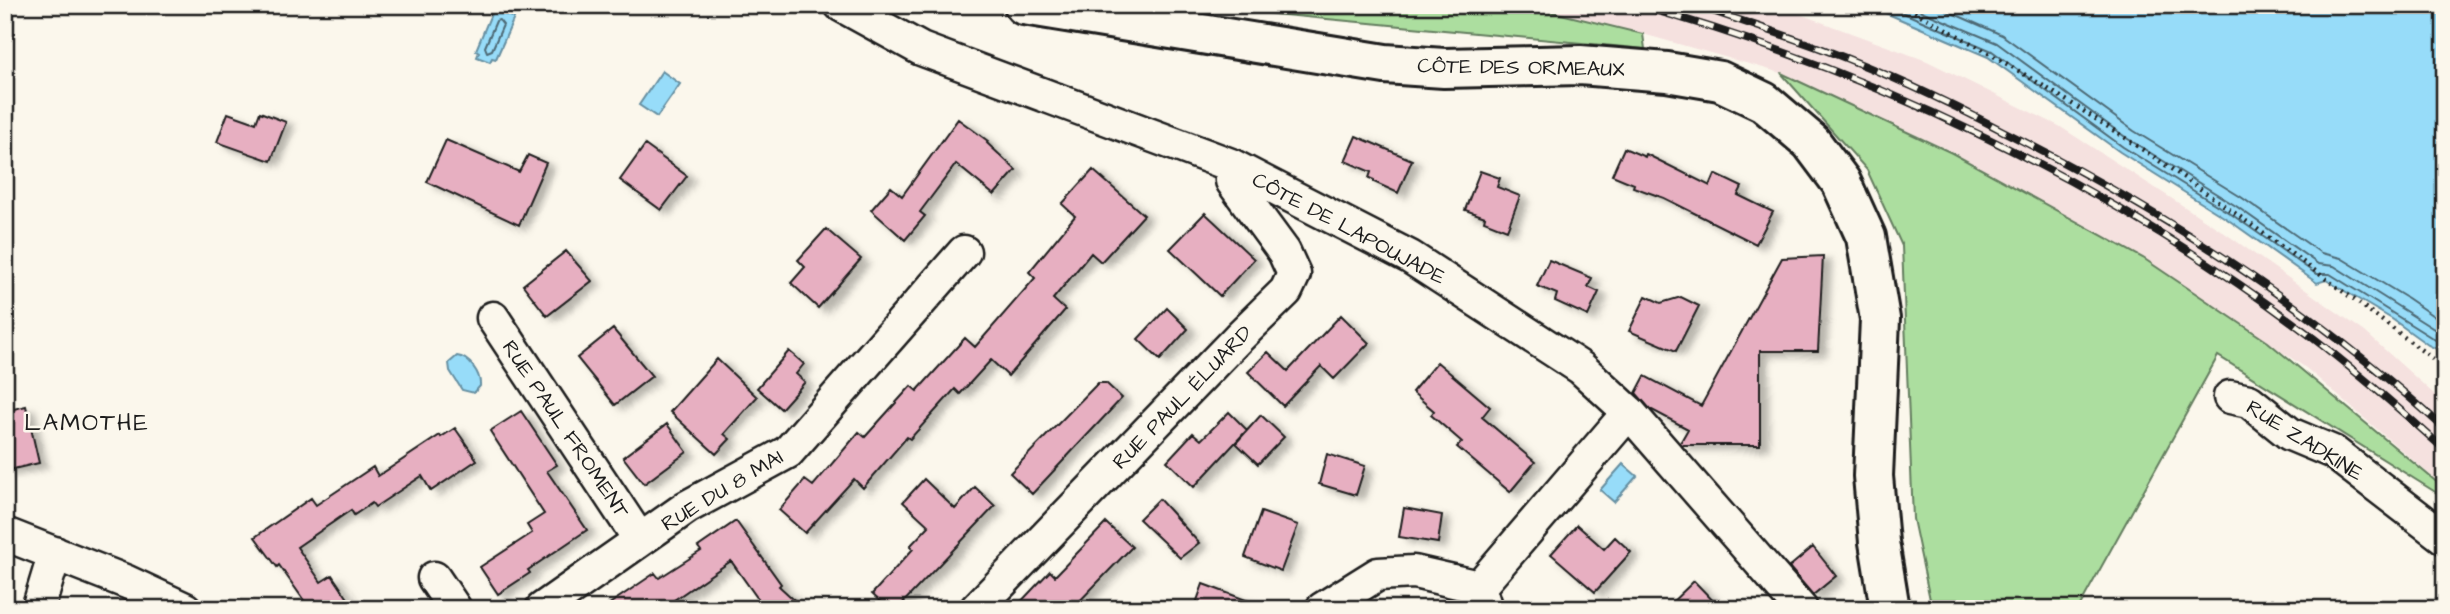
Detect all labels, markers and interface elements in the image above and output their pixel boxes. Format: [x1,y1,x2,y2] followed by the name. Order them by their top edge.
[1417,51,1625,84] street label: CÔTE DES ORMEAUX
[1247,165,1451,292] street label: CÔTE DE LAPOUJADE
[1106,319,1259,476] street label: RUE PAUL ÉLUARD
[495,335,637,525] street label: RUE PAUL FROMENT
[2241,393,2369,488] street label: RUE ZADKINE
[24,406,150,440] district label: LAMOTHE
[656,443,789,538] street label: RUE DU 8 MAI

